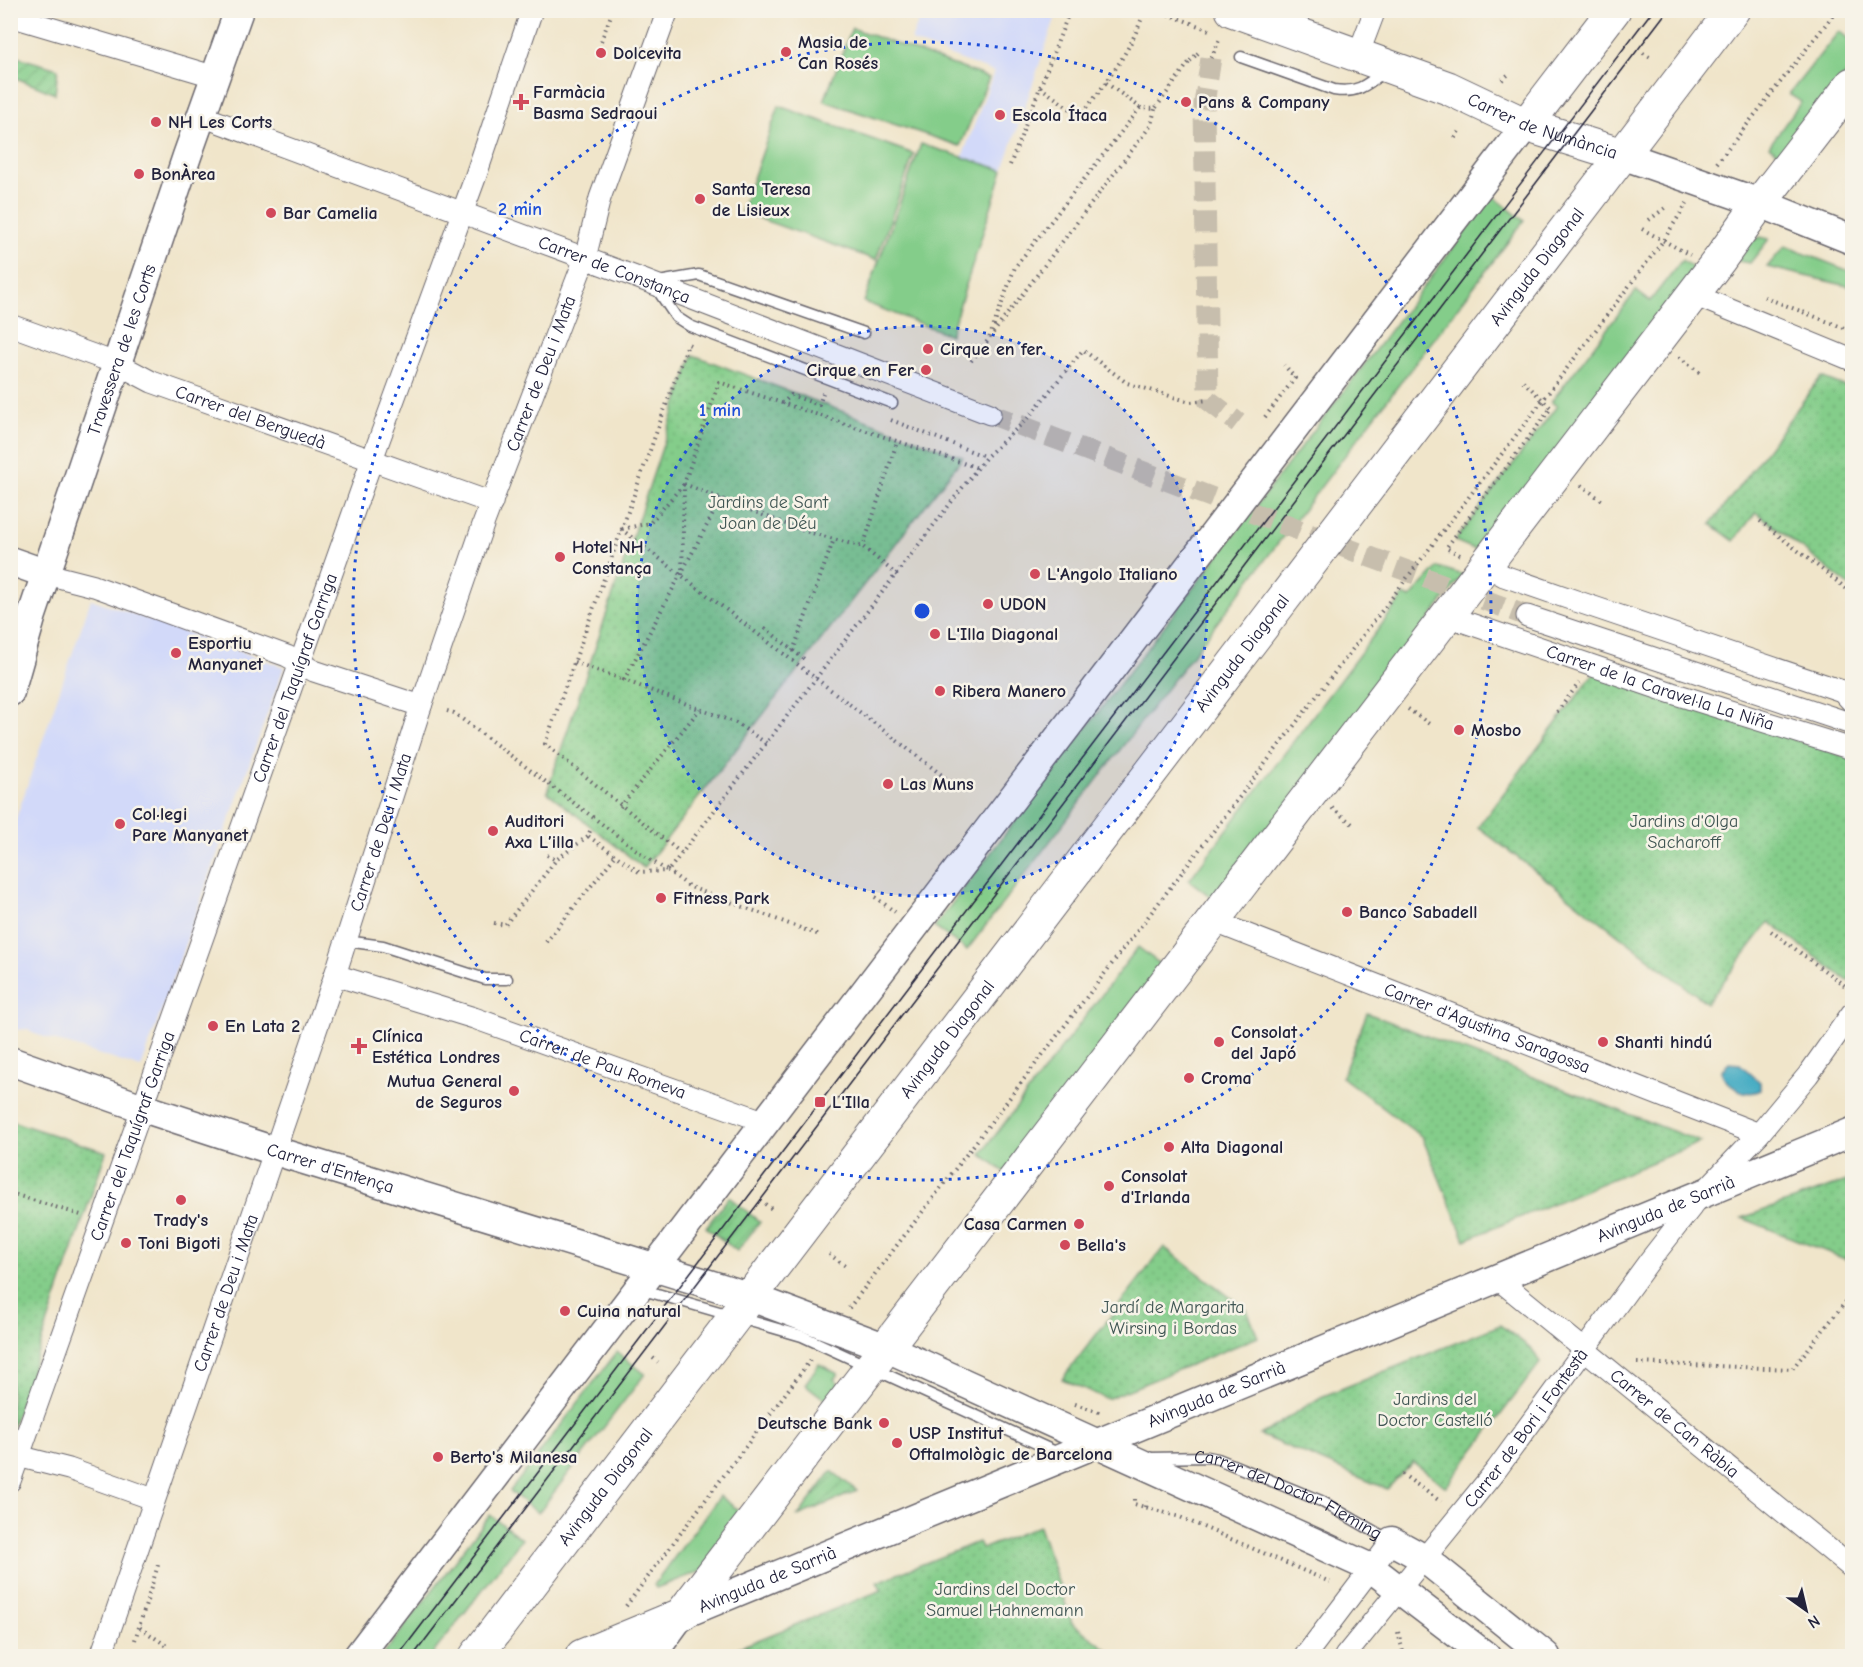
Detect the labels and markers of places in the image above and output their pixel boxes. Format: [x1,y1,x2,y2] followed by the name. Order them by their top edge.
[798,32,878,74] place label: Masia de Can Rosés
[613,43,682,64] place label: Dolcevita
[779,45,793,59] marker: Masia de Can Rosés
[594,46,608,60] marker: Dolcevita
[533,82,658,124] place label: Farmàcia Basma Sedraoui
[1198,92,1330,113] place label: Pans & Company
[514,95,528,109] marker: Farmàcia Basma Sedraoui
[1179,95,1193,109] marker: Pans & Company
[1012,104,1107,126] place label: Escola Ítaca
[993,108,1007,122] marker: Escola Ítaca
[168,112,272,133] place label: NH Les Corts
[149,115,163,129] marker: NH Les Corts
[151,163,216,185] place label: BonÀrea
[132,167,146,181] marker: BonÀrea
[712,179,811,221] place label: Santa Teresa de Lisieux
[693,192,707,206] marker: Santa Teresa de Lisieux
[283,203,378,224] place label: Bar Camelia
[264,206,278,220] marker: Bar Camelia
[940,339,1043,360] place label: Cirque en fer
[921,342,935,356] marker: Cirque en fer
[806,360,915,381] place label: Cirque en Fer
[919,363,933,377] marker: Cirque en Fer
[572,537,652,579] place label: Hotel NH Constança
[553,550,567,564] marker: Hotel NH Constança
[1047,564,1178,585] place label: L'Angolo Italiano
[1028,567,1042,581] marker: L'Angolo Italiano
[1000,594,1046,615] place label: UDON
[981,597,995,611] marker: UDON
[912,601,932,621] centre of rings
[947,624,1058,645] place label: L'Illa Diagonal
[928,627,942,641] marker: L'Illa Diagonal
[188,633,264,675] place label: Esportiu Manyanet
[169,646,183,660] marker: Esportiu Manyanet
[952,681,1066,702] place label: Ribera Manero
[933,684,947,698] marker: Ribera Manero
[1471,720,1521,741] place label: Mosbo
[1452,723,1466,737] marker: Mosbo
[900,774,974,795] place label: Las Muns
[881,777,895,791] marker: Las Muns
[132,804,249,846] place label: Col·legi Pare Manyanet
[505,811,574,853] place label: Auditori Axa L’illa
[113,817,127,831] marker: Col·legi Pare Manyanet
[486,824,500,838] marker: Auditori Axa L’illa
[673,888,769,909] place label: Fitness Park
[654,891,668,905] marker: Fitness Park
[1359,902,1477,923] place label: Banco Sabadell
[1340,905,1354,919] marker: Banco Sabadell
[225,1016,300,1037] place label: En Lata 2
[206,1019,220,1033] marker: En Lata 2
[1231,1022,1298,1064] place label: Consolat del Japó
[372,1026,500,1068] place label: Clínica Estética Londres
[1615,1032,1712,1053] place label: Shanti hindú
[1212,1035,1226,1049] marker: Consolat del Japó
[1596,1035,1610,1049] marker: Shanti hindú
[350,1037,368,1055] marker: Clínica Estética Londres
[1201,1068,1252,1089] place label: Croma
[387,1071,502,1113] place label: Mutua General de Seguros
[1182,1071,1196,1085] marker: Croma
[507,1084,521,1098] marker: Mutua General de Seguros
[832,1092,870,1113] place label: L'Illa
[813,1095,827,1109] marker: L'Illa
[1181,1137,1283,1158] place label: Alta Diagonal
[1162,1140,1176,1154] marker: Alta Diagonal
[1121,1166,1190,1208] place label: Consolat d'Irlanda
[1102,1179,1116,1193] marker: Consolat d'Irlanda
[174,1193,188,1207] marker: Trady's
[154,1210,208,1231] place label: Trady's
[964,1214,1067,1235] place label: Casa Carmen
[1072,1217,1086,1231] marker: Casa Carmen
[138,1233,221,1254] place label: Toni Bigoti
[1077,1235,1126,1256] place label: Bella's
[119,1236,133,1250] marker: Toni Bigoti
[1058,1238,1072,1252] marker: Bella's
[577,1301,681,1322] place label: Cuina natural
[558,1304,572,1318] marker: Cuina natural
[757,1413,872,1434] place label: Deutsche Bank
[877,1416,891,1430] marker: Deutsche Bank
[909,1423,1113,1465] place label: USP Institut Oftalmològic de Barcelona
[890,1436,904,1450] marker: USP Institut Oftalmològic de Barcelona
[450,1447,577,1468] place label: Berto's Milanesa
[431,1450,445,1464] marker: Berto's Milanesa

